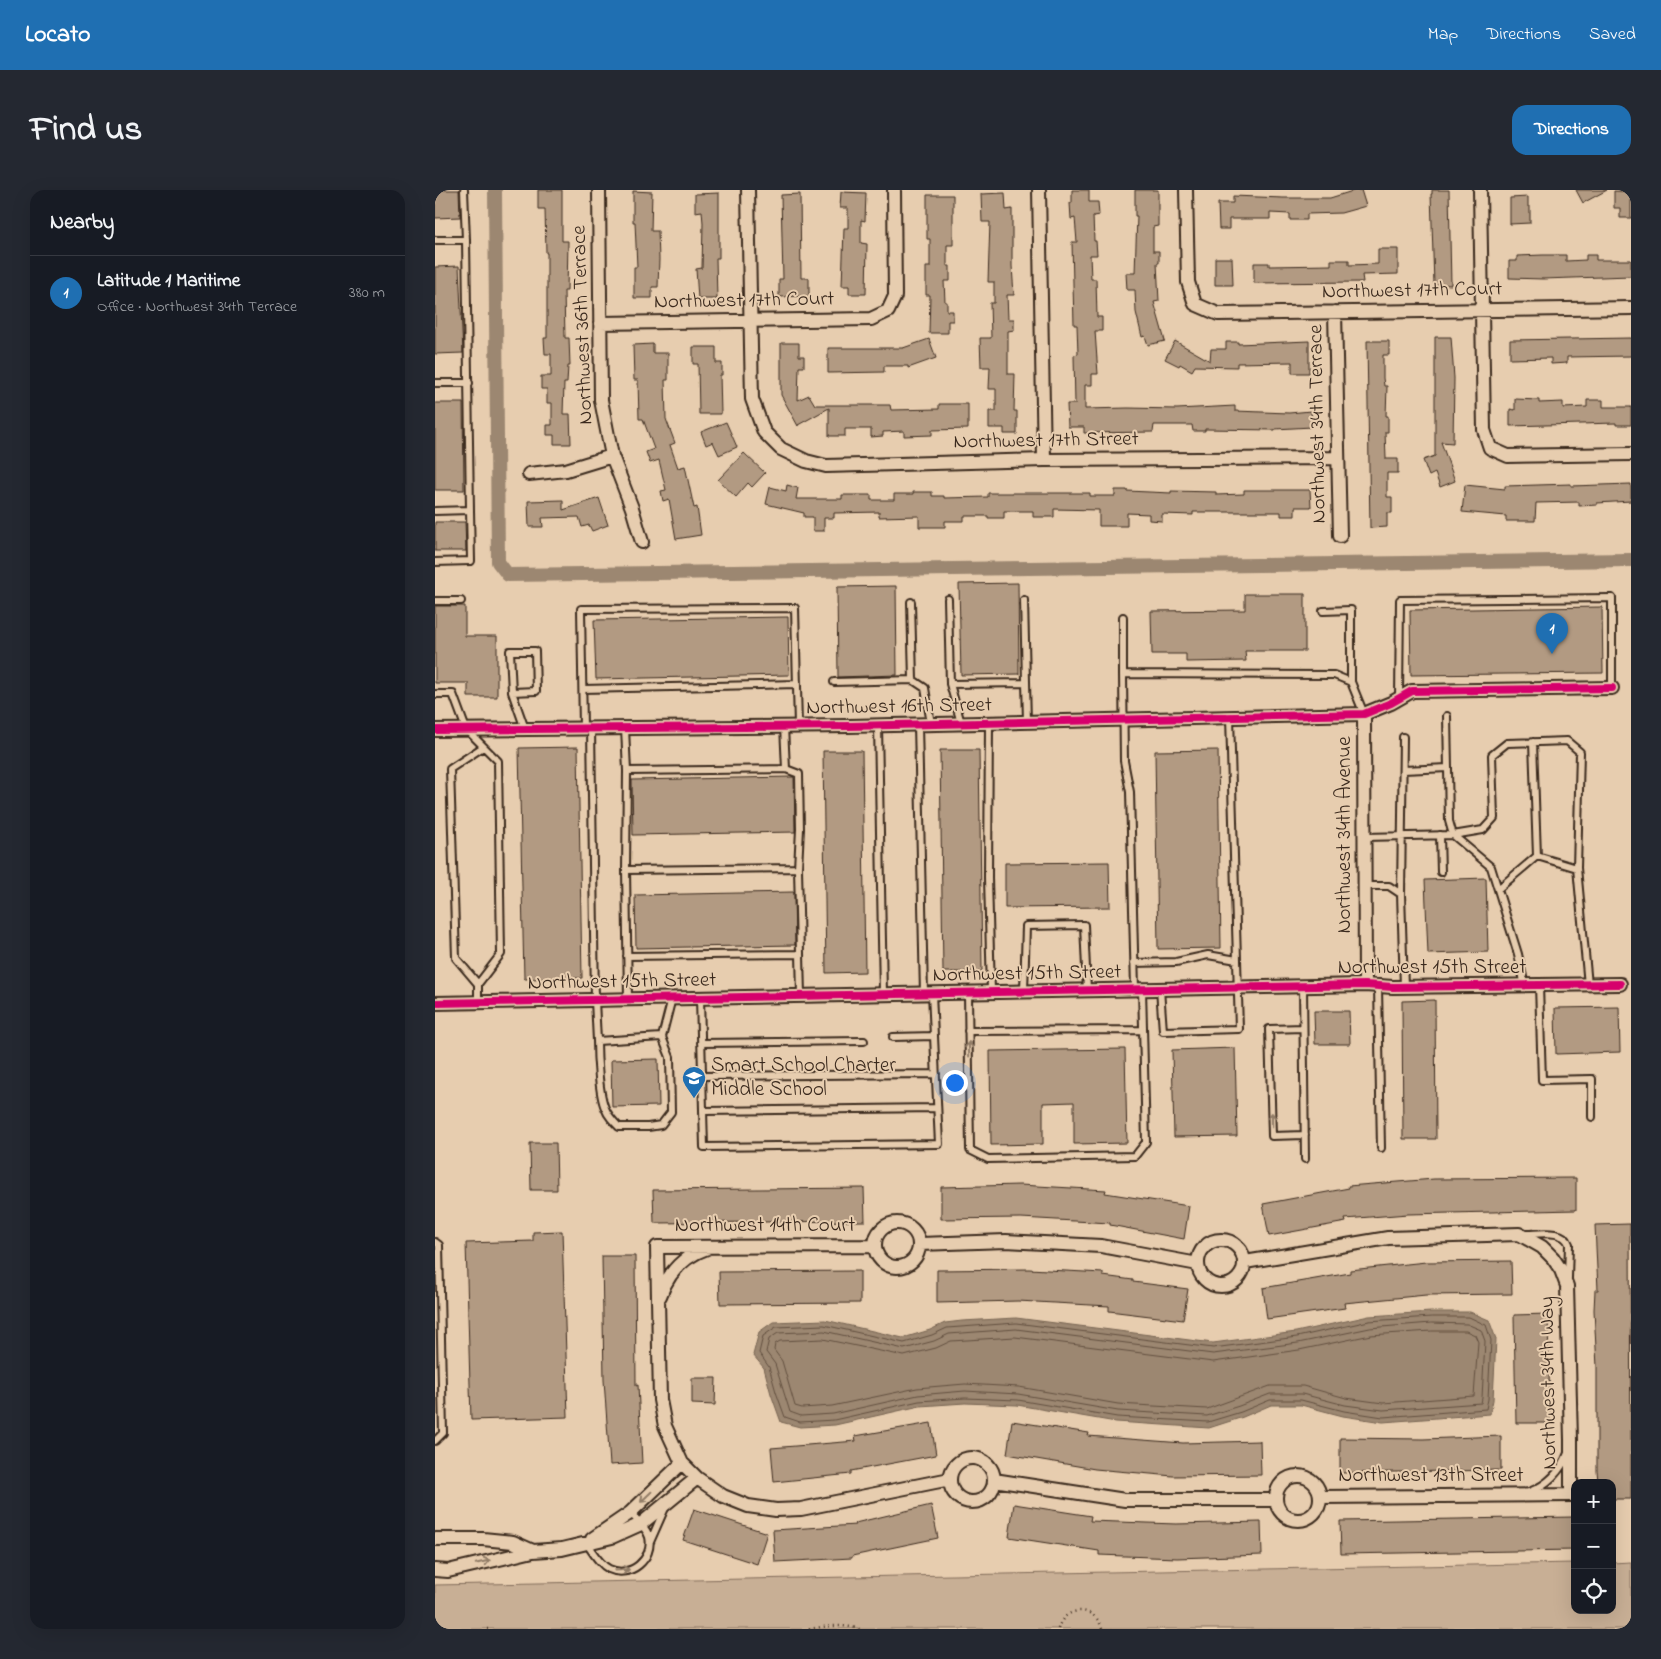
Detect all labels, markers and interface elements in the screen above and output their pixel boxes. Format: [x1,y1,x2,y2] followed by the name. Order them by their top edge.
[25,18,91,53] text: Locato
[1428,22,1458,48] text: Map
[1486,22,1561,48] text: Directions
[1589,22,1636,48] text: Saved
[30,105,142,156] text: Find us
[1512,105,1631,155] button: Directions
[50,208,114,238] text: Nearby
[565,224,601,425] street label: Northwest 36th Terrace
[97,268,240,295] text: Latitude 1 Maritime
[1322,274,1502,308] street label: Northwest 17th Court
[63,281,69,305] text: 1
[349,281,385,305] text: 380 m
[654,284,834,318] street label: Northwest 17th Court
[97,295,297,319] text: Office · Northwest 34th Terrace
[1301,324,1335,524] street label: Northwest 34th Terrace
[953,424,1139,458] street label: Northwest 17th Street
[1536,613,1568,654] pin: 1
[806,690,992,724] street label: Northwest 16th Street
[1330,736,1360,934] street label: Northwest 34th Avenue
[1338,953,1526,983] street label: Northwest 15th Street
[932,957,1122,991] street label: Northwest 15th Street
[527,965,717,999] street label: Northwest 15th Street
[964,1041,974,1057] one-way arrow
[711,1051,897,1105] place label: Smart School Charter Middle School
[681,1065,707,1099] school or university icon: Smart School Charter Middle School
[942,1070,968,1096] your location
[1267,1113,1276,1129] one-way arrow
[675,1211,855,1241] street label: Northwest 14th Court
[1532,1296,1568,1470] street label: Northwest 34th Way
[1338,1461,1524,1491] street label: Northwest 13th Street
[1571,1479,1616,1614] map controls
[1571,1479,1616,1524] button: +
[640,1491,653,1503] one-way arrow
[1571,1524,1616,1569] button: −
[474,1557,490,1566] one-way arrow
[614,1565,630,1575] one-way arrow
[1571,1569,1616,1614] button: locate

